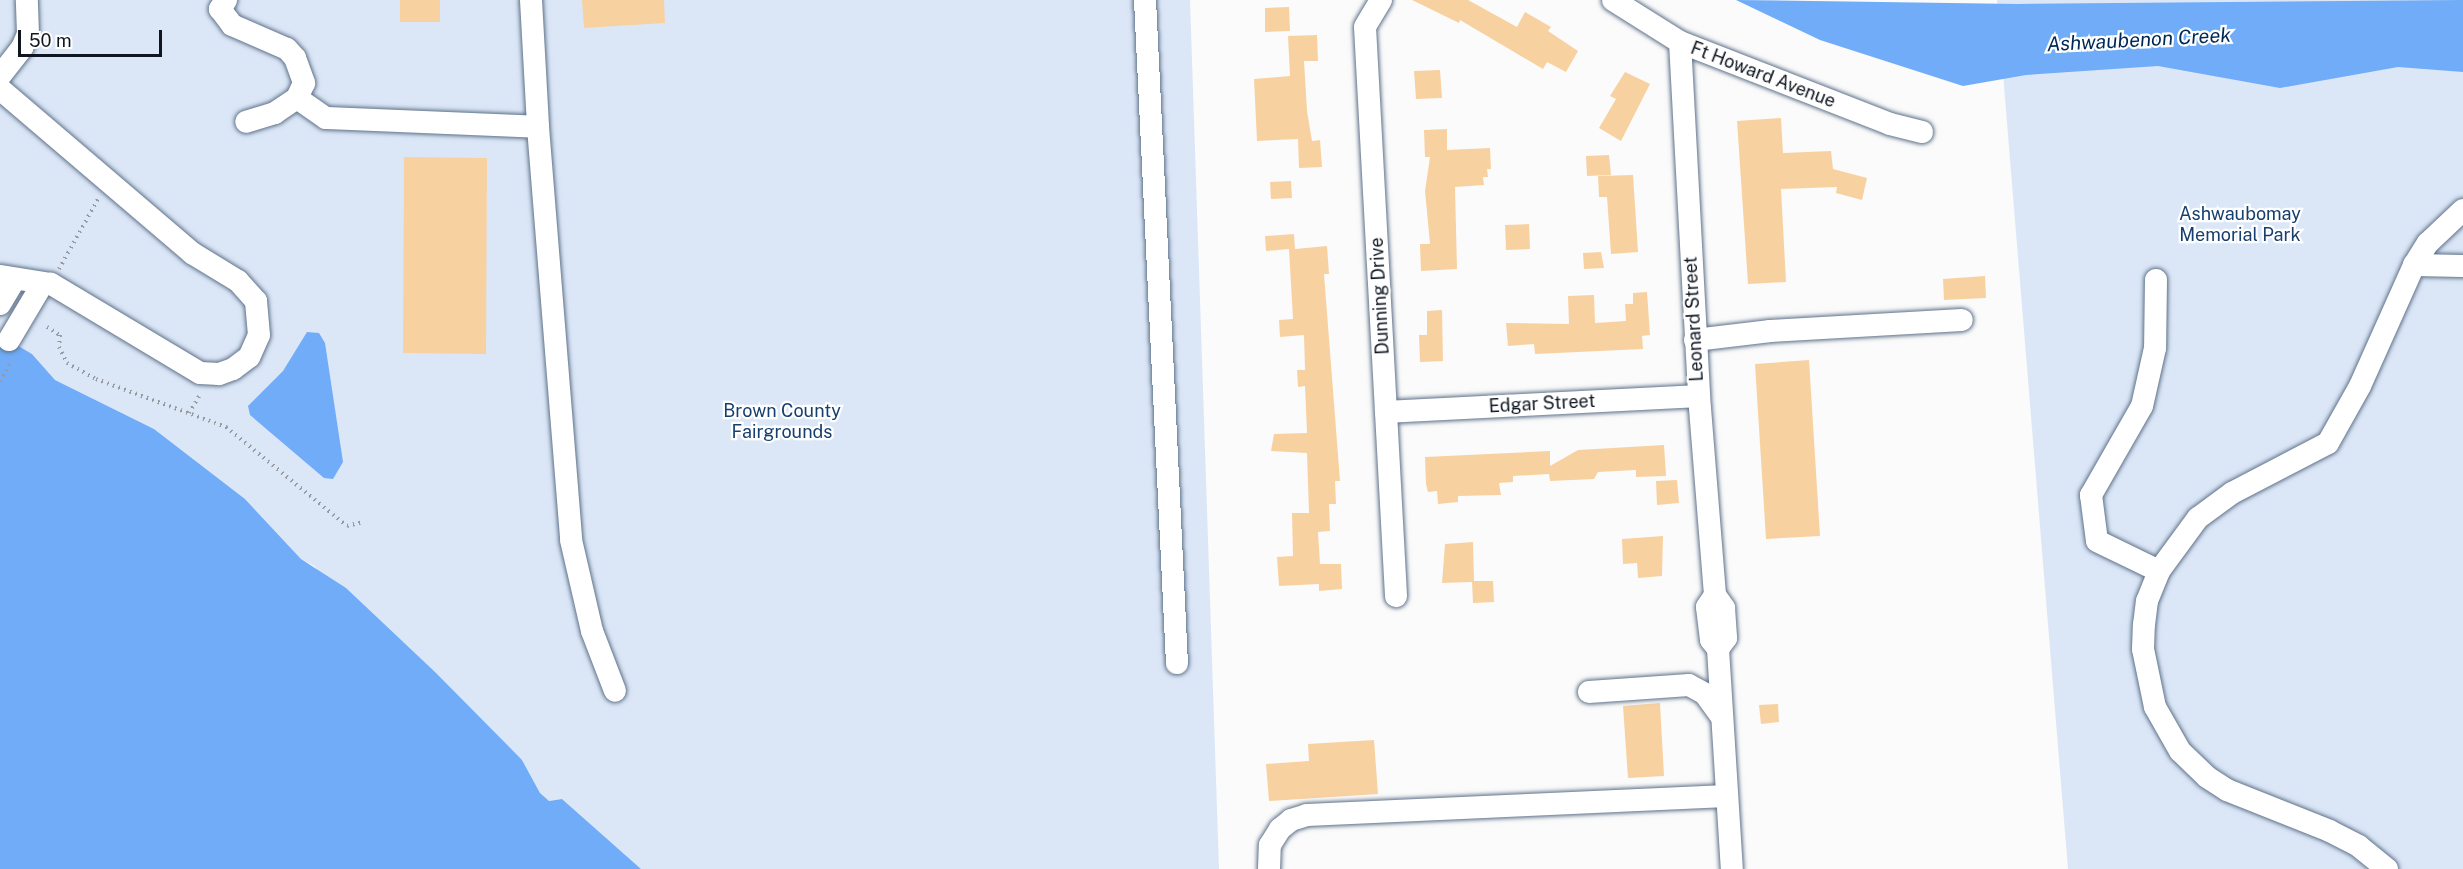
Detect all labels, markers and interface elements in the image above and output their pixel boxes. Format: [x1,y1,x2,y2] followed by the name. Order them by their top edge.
[21,18,165,56] scale bar
[2046,23,2232,57] water label: Ashwaubenon Creek
[29,30,72,51] text: 50 m
[1688,37,1838,113] street label: Ft Howard Avenue
[2179,204,2301,246] park label: Ashwaubomay Memorial Park
[1366,237,1394,355] street label: Dunning Drive
[1680,256,1708,382] street label: Leonard Street
[1488,390,1596,418] street label: Edgar Street
[723,401,841,444] park label: Brown County Fairgrounds

